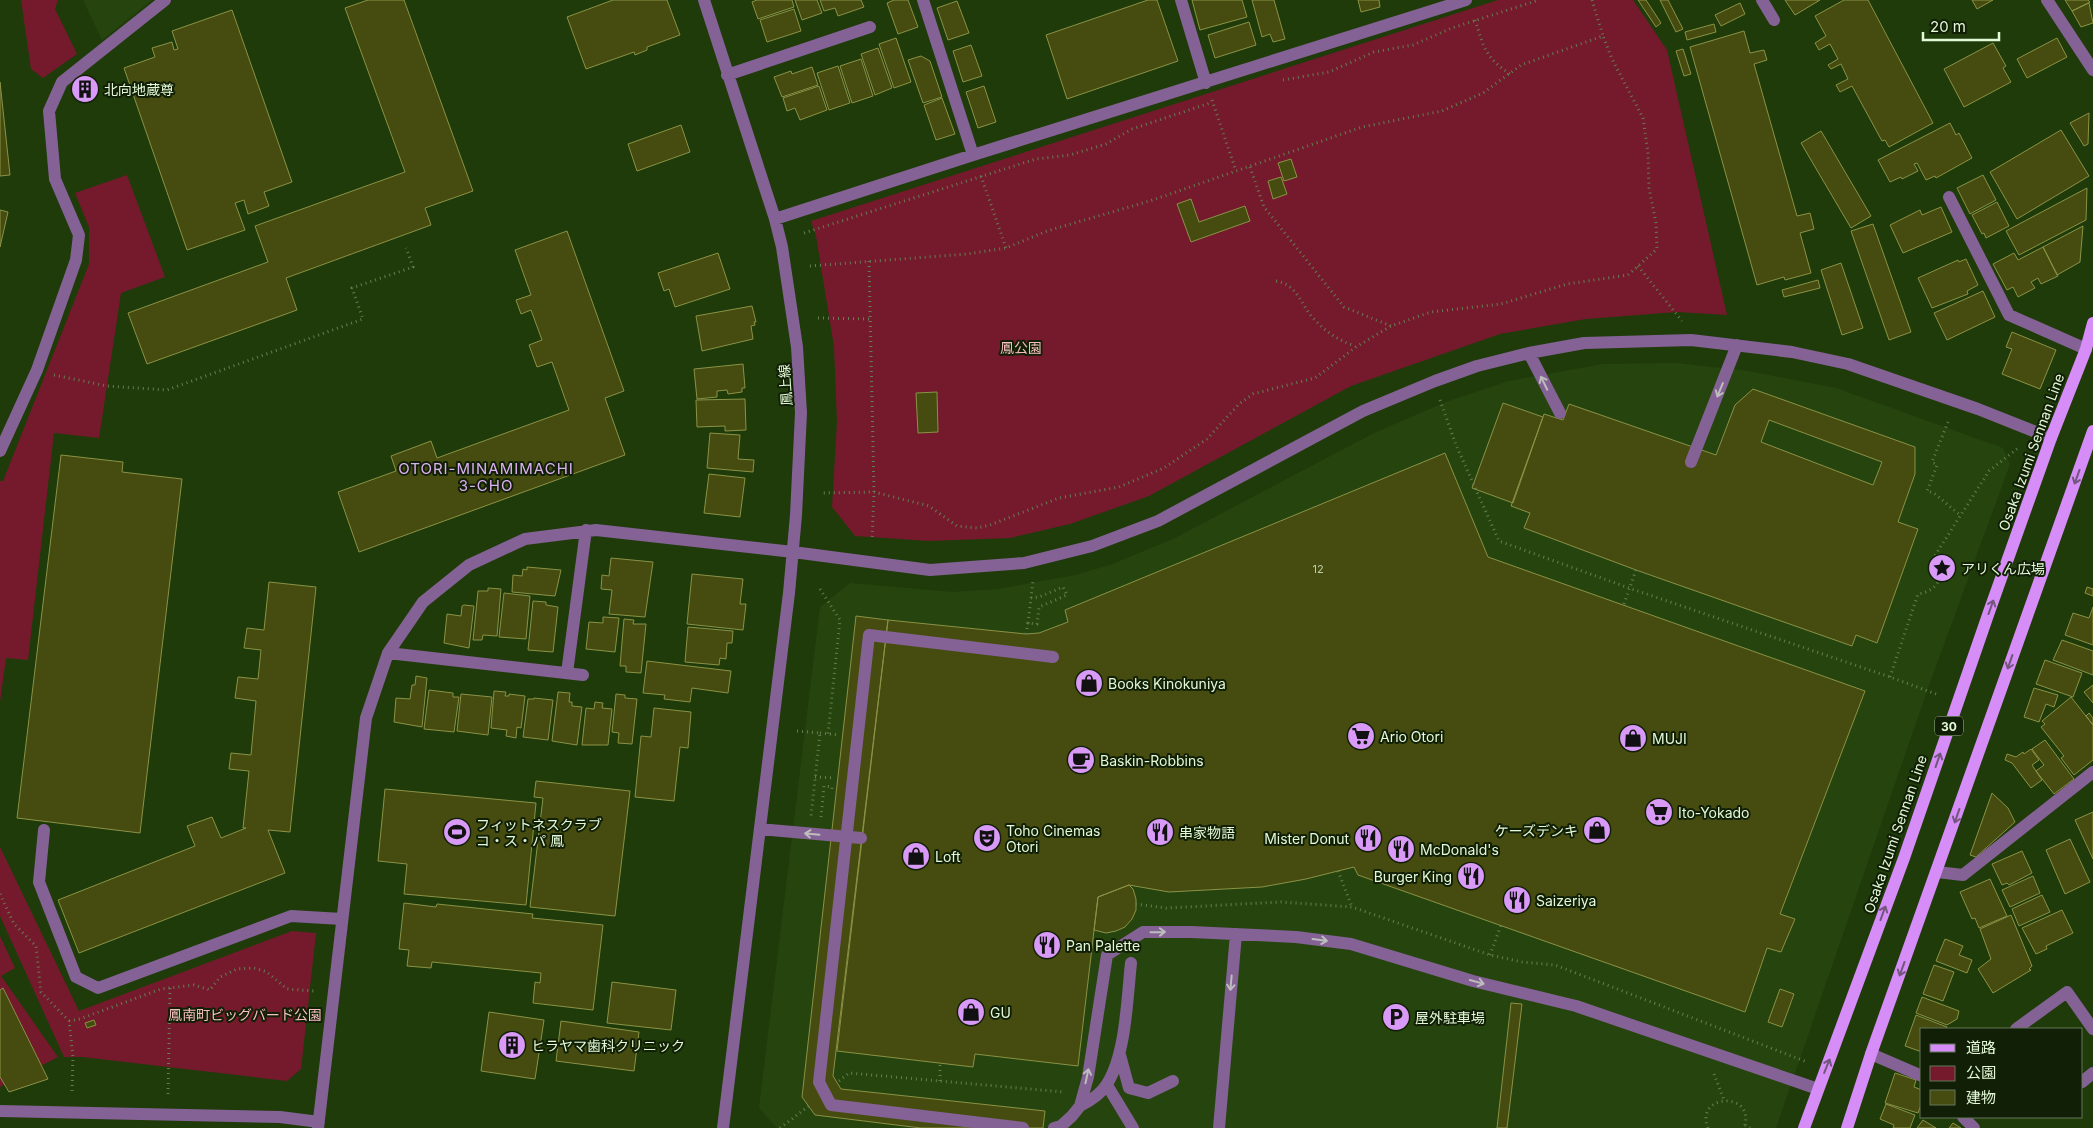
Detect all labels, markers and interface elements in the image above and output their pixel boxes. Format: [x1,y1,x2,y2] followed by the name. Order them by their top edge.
[1923,10,1999,42] scale bar
[1930,17,1966,36] text: 20 m
[70,74,100,104] building icon: 北向地蔵尊
[104,81,174,98] place label: 北向地蔵尊
[1000,339,1042,356] park label: 鳳公園
[775,363,795,407] street label: 鳳上線
[1995,371,2067,533] street label: Osaka Izumi Sennan Line
[1539,376,1548,391] one-way arrow
[1714,383,1723,398] one-way arrow
[398,459,574,495] district label: OTORI-MINAMIMACHI 3-CHO
[2072,468,2081,484] one-way arrow
[1927,553,1957,583] place icon: アリくん広場
[1961,560,2045,577] place label: アリくん広場
[1312,562,1324,576] house number: 12
[1986,599,1996,615] one-way arrow
[2005,654,2014,670] one-way arrow
[1074,668,1104,698] shop icon: Books Kinokuniya
[1108,675,1226,692] place label: Books Kinokuniya
[1935,716,1963,736] road number: 30
[1346,721,1376,751] supermarket icon: Ario Otori
[1618,723,1648,753] shop icon: MUJI
[1380,728,1443,745] place label: Ario Otori
[1652,730,1687,747] place label: MUJI
[1066,745,1096,775] cafe icon: Baskin-Robbins
[1100,752,1204,769] place label: Baskin-Robbins
[1933,752,1943,768] one-way arrow
[1860,753,1930,915] street label: Osaka Izumi Sennan Line
[1644,797,1674,827] supermarket icon: Ito-Yokado
[1678,804,1749,821] place label: Ito-Yokado
[1951,808,1961,824] one-way arrow
[1582,815,1612,845] shop icon: ケーズデンキ
[476,816,602,849] place label: フィットネスクラブ コ・ス・パ 鳳
[442,817,472,847] sports icon: フィットネスクラブ コ・ス・パ 鳳
[1145,817,1175,847] restaurant icon: 串家物語
[1006,822,1101,855] place label: Toho Cinemas Otori
[1495,822,1578,839] place label: ケーズデンキ
[972,823,1002,853] theatre icon: Toho Cinemas Otori
[1353,823,1383,853] restaurant icon: Mister Donut
[1179,824,1235,841] place label: 串家物語
[805,830,821,839] one-way arrow
[1264,830,1349,847] place label: Mister Donut
[1386,834,1416,864] restaurant icon: McDonald's
[901,841,931,871] shop icon: Loft
[1420,841,1499,858] place label: McDonald's
[935,848,961,865] place label: Loft
[1456,861,1486,891] restaurant icon: Burger King
[1374,868,1452,885] place label: Burger King
[1502,885,1532,915] restaurant icon: Saizeriya
[1536,892,1596,909] place label: Saizeriya
[1879,906,1888,922] one-way arrow
[1149,927,1165,937] one-way arrow
[1032,930,1062,960] restaurant icon: Pan Palette
[1311,936,1327,946] one-way arrow
[1066,937,1140,954] place label: Pan Palette
[1897,961,1906,976] one-way arrow
[1227,974,1236,990] one-way arrow
[1468,977,1484,987] one-way arrow
[956,997,986,1027] shop icon: GU
[1381,1002,1411,1032] parking icon: 屋外駐車場
[990,1004,1011,1021] place label: GU
[168,1006,322,1023] park label: 鳳南町ビッグバード公園
[1415,1009,1485,1026] place label: 屋外駐車場
[1920,1028,2083,1118] legend
[497,1030,527,1060] building icon: ヒラヤマ歯科クリニック
[531,1037,685,1054] place label: ヒラヤマ歯科クリニック
[1966,1038,1996,1057] text: 道路
[1823,1059,1832,1074] one-way arrow
[1966,1063,1996,1082] text: 公園
[1083,1068,1093,1084] one-way arrow
[1966,1088,1996,1107] text: 建物

